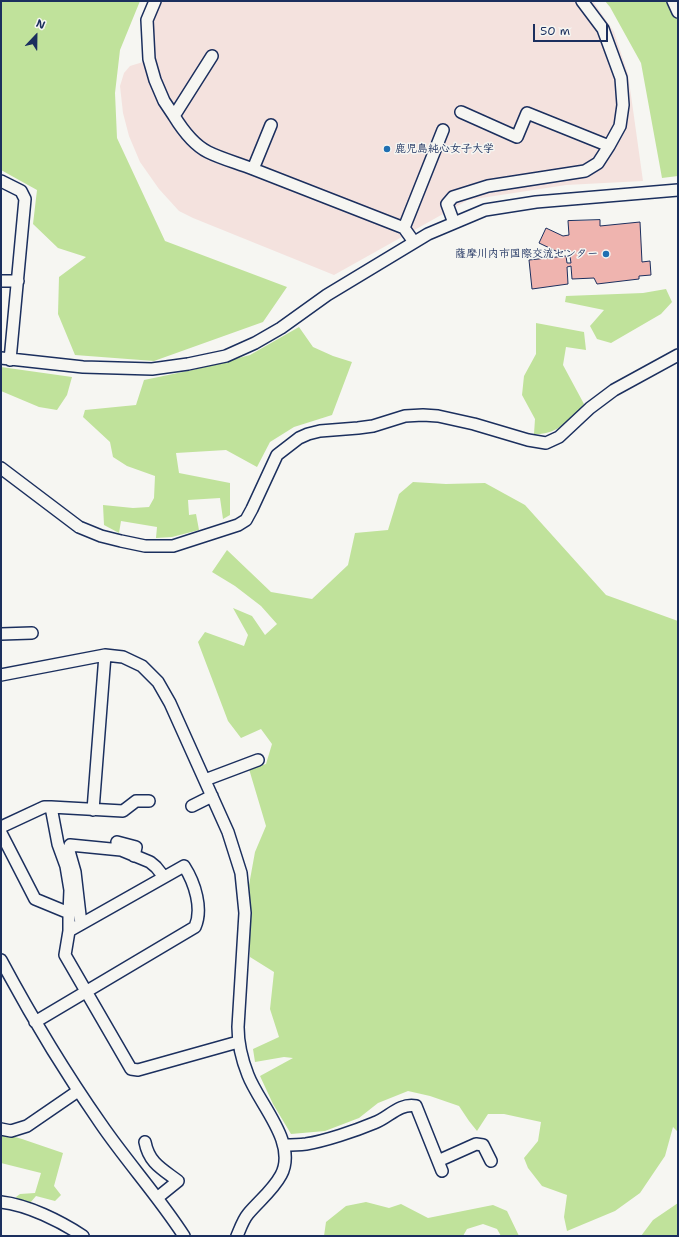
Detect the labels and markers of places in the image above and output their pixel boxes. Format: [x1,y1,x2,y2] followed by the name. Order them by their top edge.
[395,142,494,156] place label: 鹿児島純心女子大学
[382,144,392,154] marker: 鹿児島純心女子大学
[455,247,598,261] place label: 薩摩川内市国際交流センター
[601,249,611,259] marker: 薩摩川内市国際交流センター

